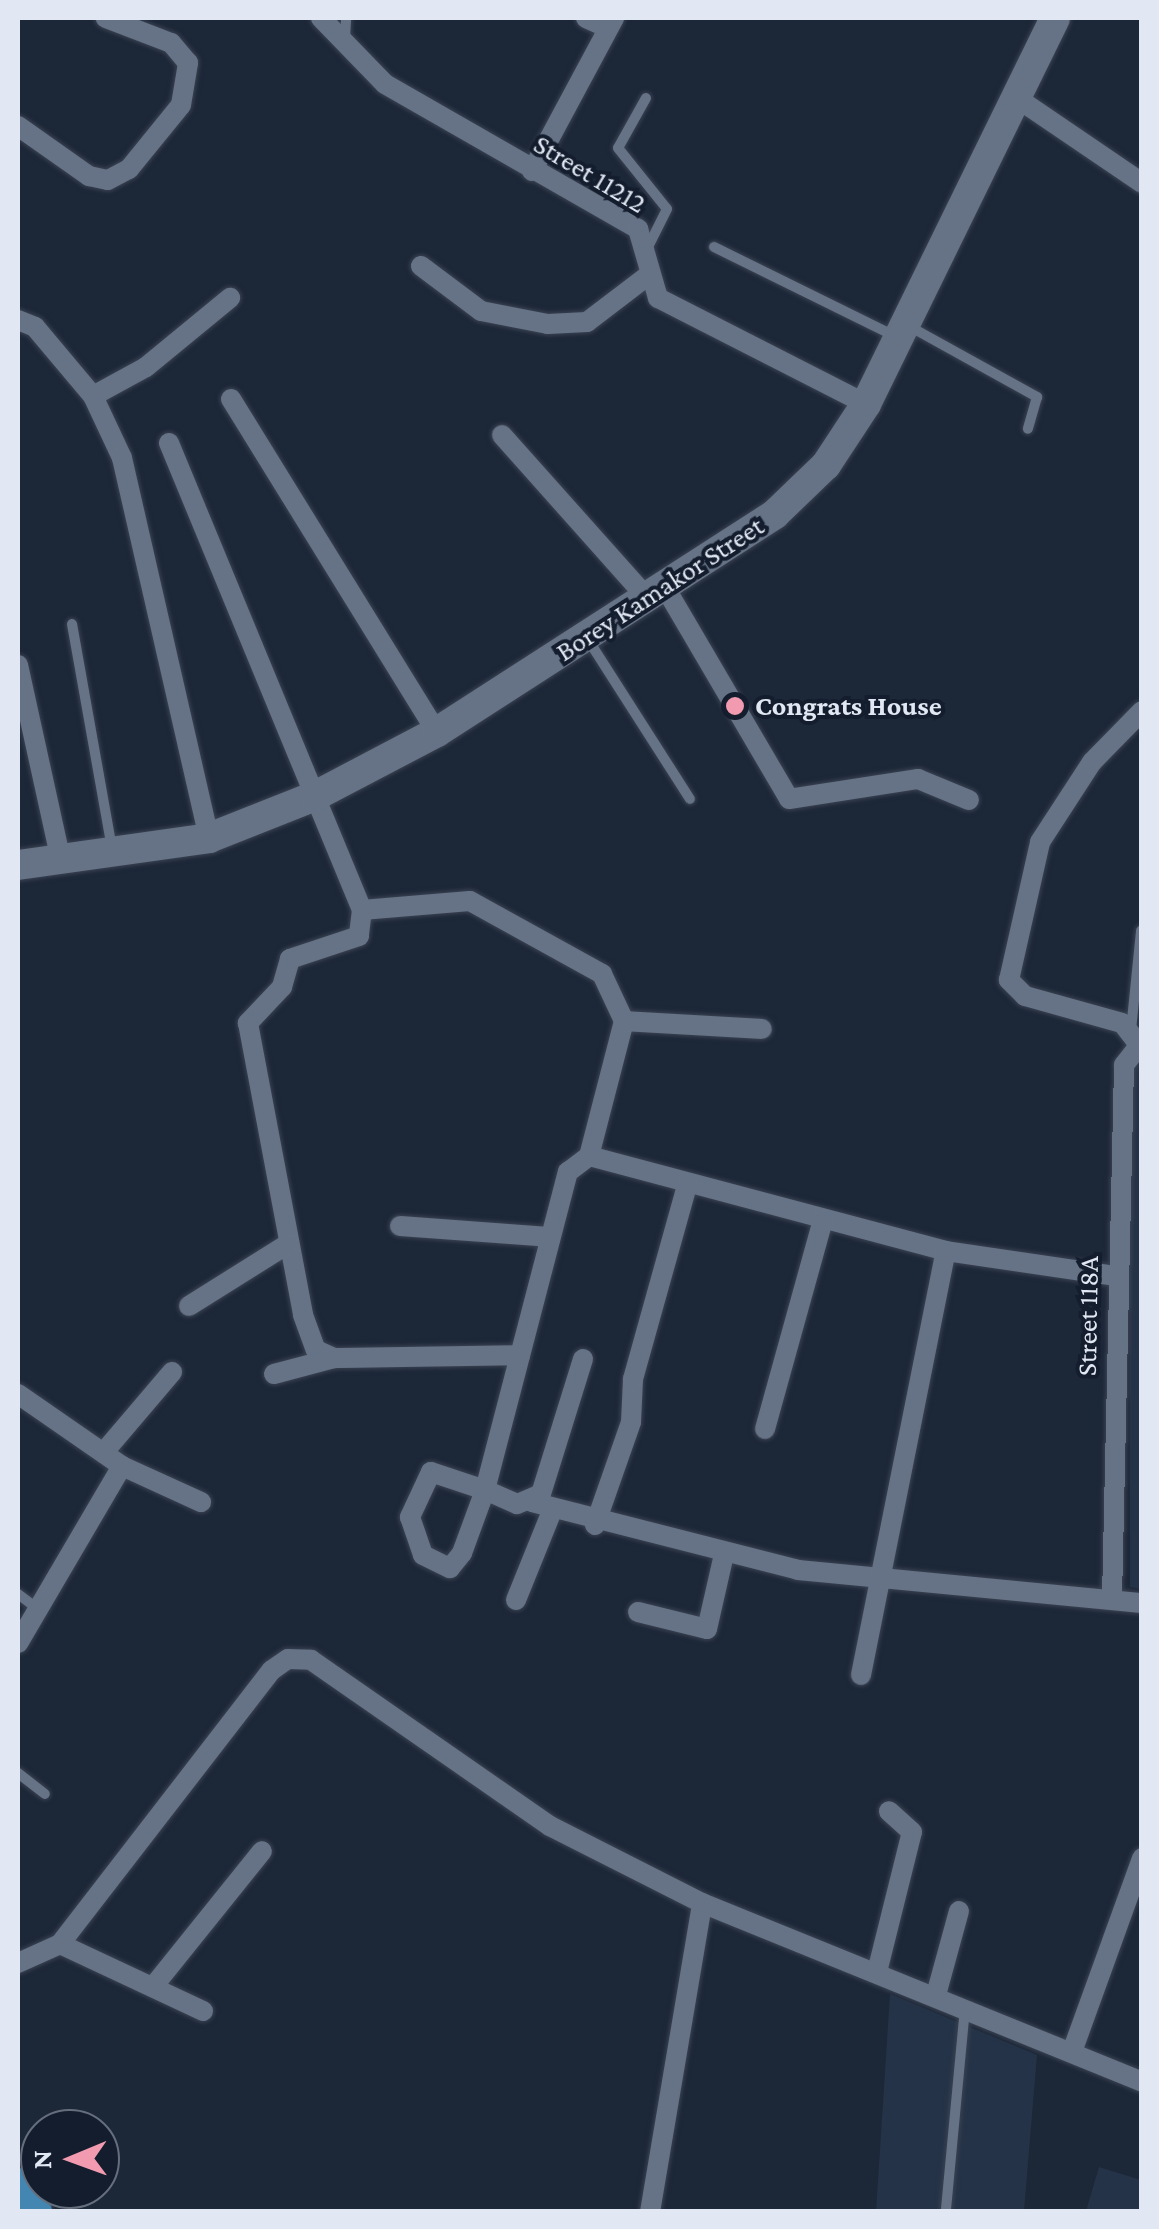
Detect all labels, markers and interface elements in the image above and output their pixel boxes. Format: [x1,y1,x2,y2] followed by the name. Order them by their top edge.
[528,127,652,221] street label: Street 11212
[550,509,770,669] street label: Borey Kamakor Street
[755,689,942,723] place label: Congrats House
[724,695,746,717] marker: Congrats House
[1070,1256,1106,1376] street label: Street 118A
[20,2109,120,2209] north arrow
[26,2150,57,2169] text: N

